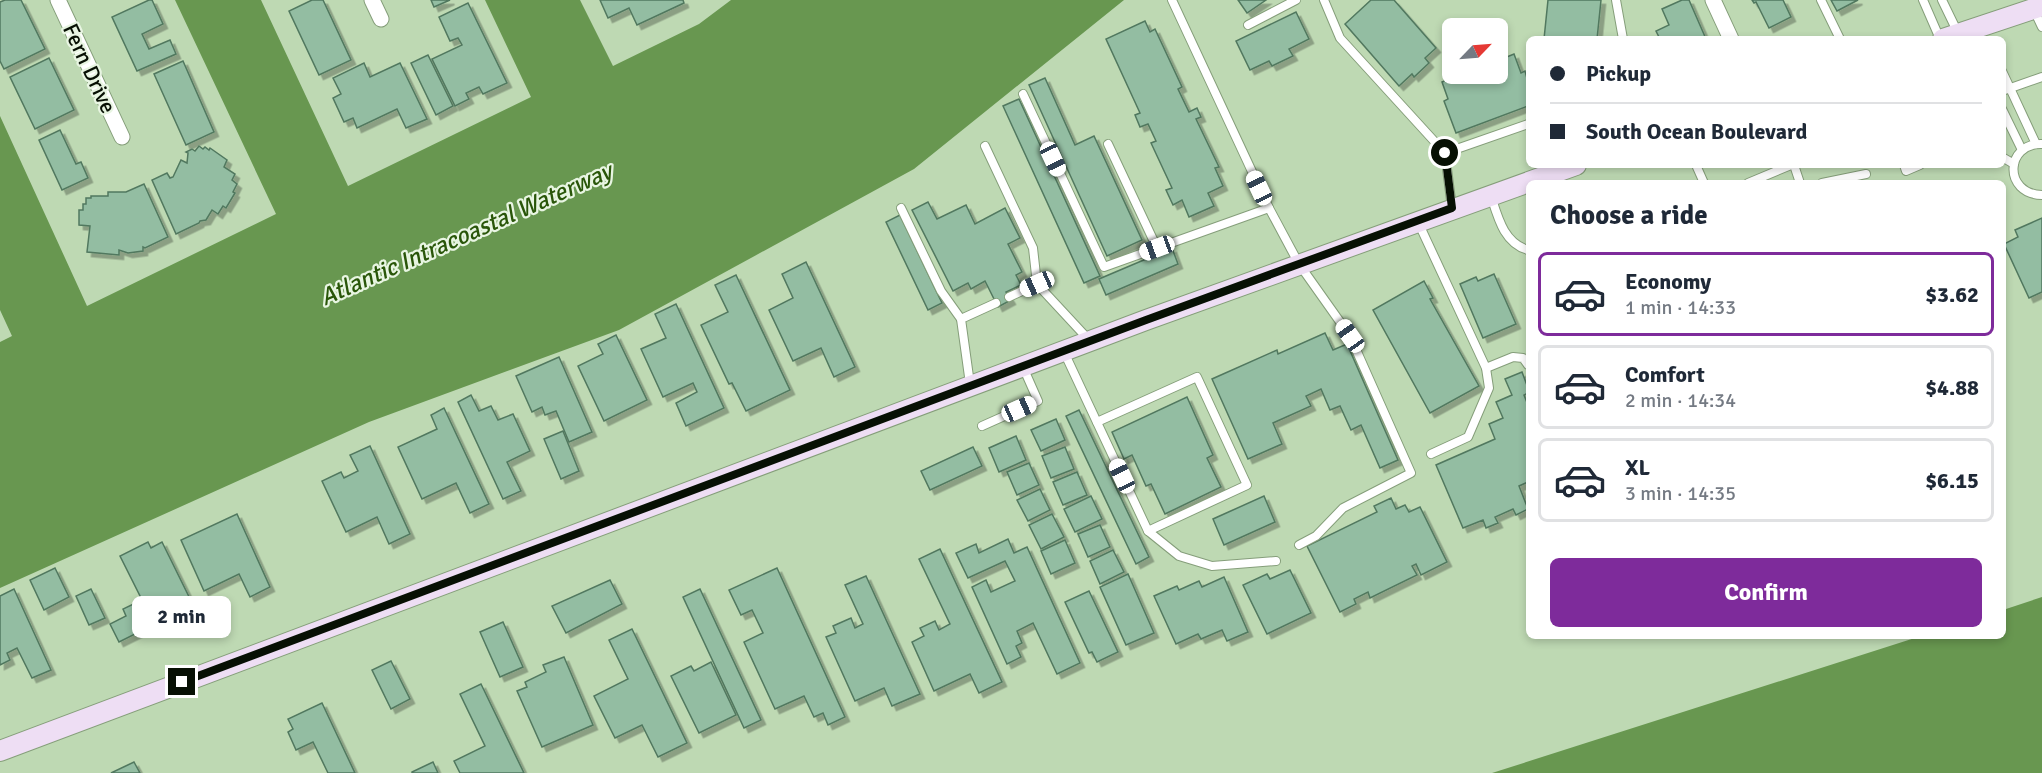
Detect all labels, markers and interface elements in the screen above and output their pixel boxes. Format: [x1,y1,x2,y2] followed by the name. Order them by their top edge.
[1442,18,1508,84] north arrow
[1442,18,1508,84] map controls
[57,19,122,117] street label: Fern Drive
[1586,60,1651,87] text: Pickup
[1586,118,1807,145] text: South Ocean Boulevard
[1037,139,1069,179] car
[1431,139,1458,166] route start
[315,155,619,312] water label: Atlantic Intracoastal Waterway
[1243,168,1275,208] car
[1550,199,1708,232] text: Choose a ride
[1137,233,1177,263] car
[1553,267,1607,321] icon: car
[1017,268,1057,300] car
[1625,268,1711,295] text: Economy
[1925,281,1979,308] text: $3.62
[1625,295,1736,320] text: 1 min · 14:33
[1332,316,1368,356] car
[1553,360,1607,414] icon: car
[1625,361,1705,388] text: Comfort
[1925,374,1979,401] text: $4.88
[1625,388,1736,413] text: 2 min · 14:34
[999,393,1039,425] car
[1553,453,1607,507] icon: car
[1625,454,1650,481] text: XL
[1106,456,1138,496] car
[1925,467,1979,494] text: $6.15
[1625,481,1736,506] text: 3 min · 14:35
[1550,558,1982,627] button: Confirm
[132,595,231,637] callout: 2 min
[157,604,206,629] text: 2 min
[168,668,195,695] route end

